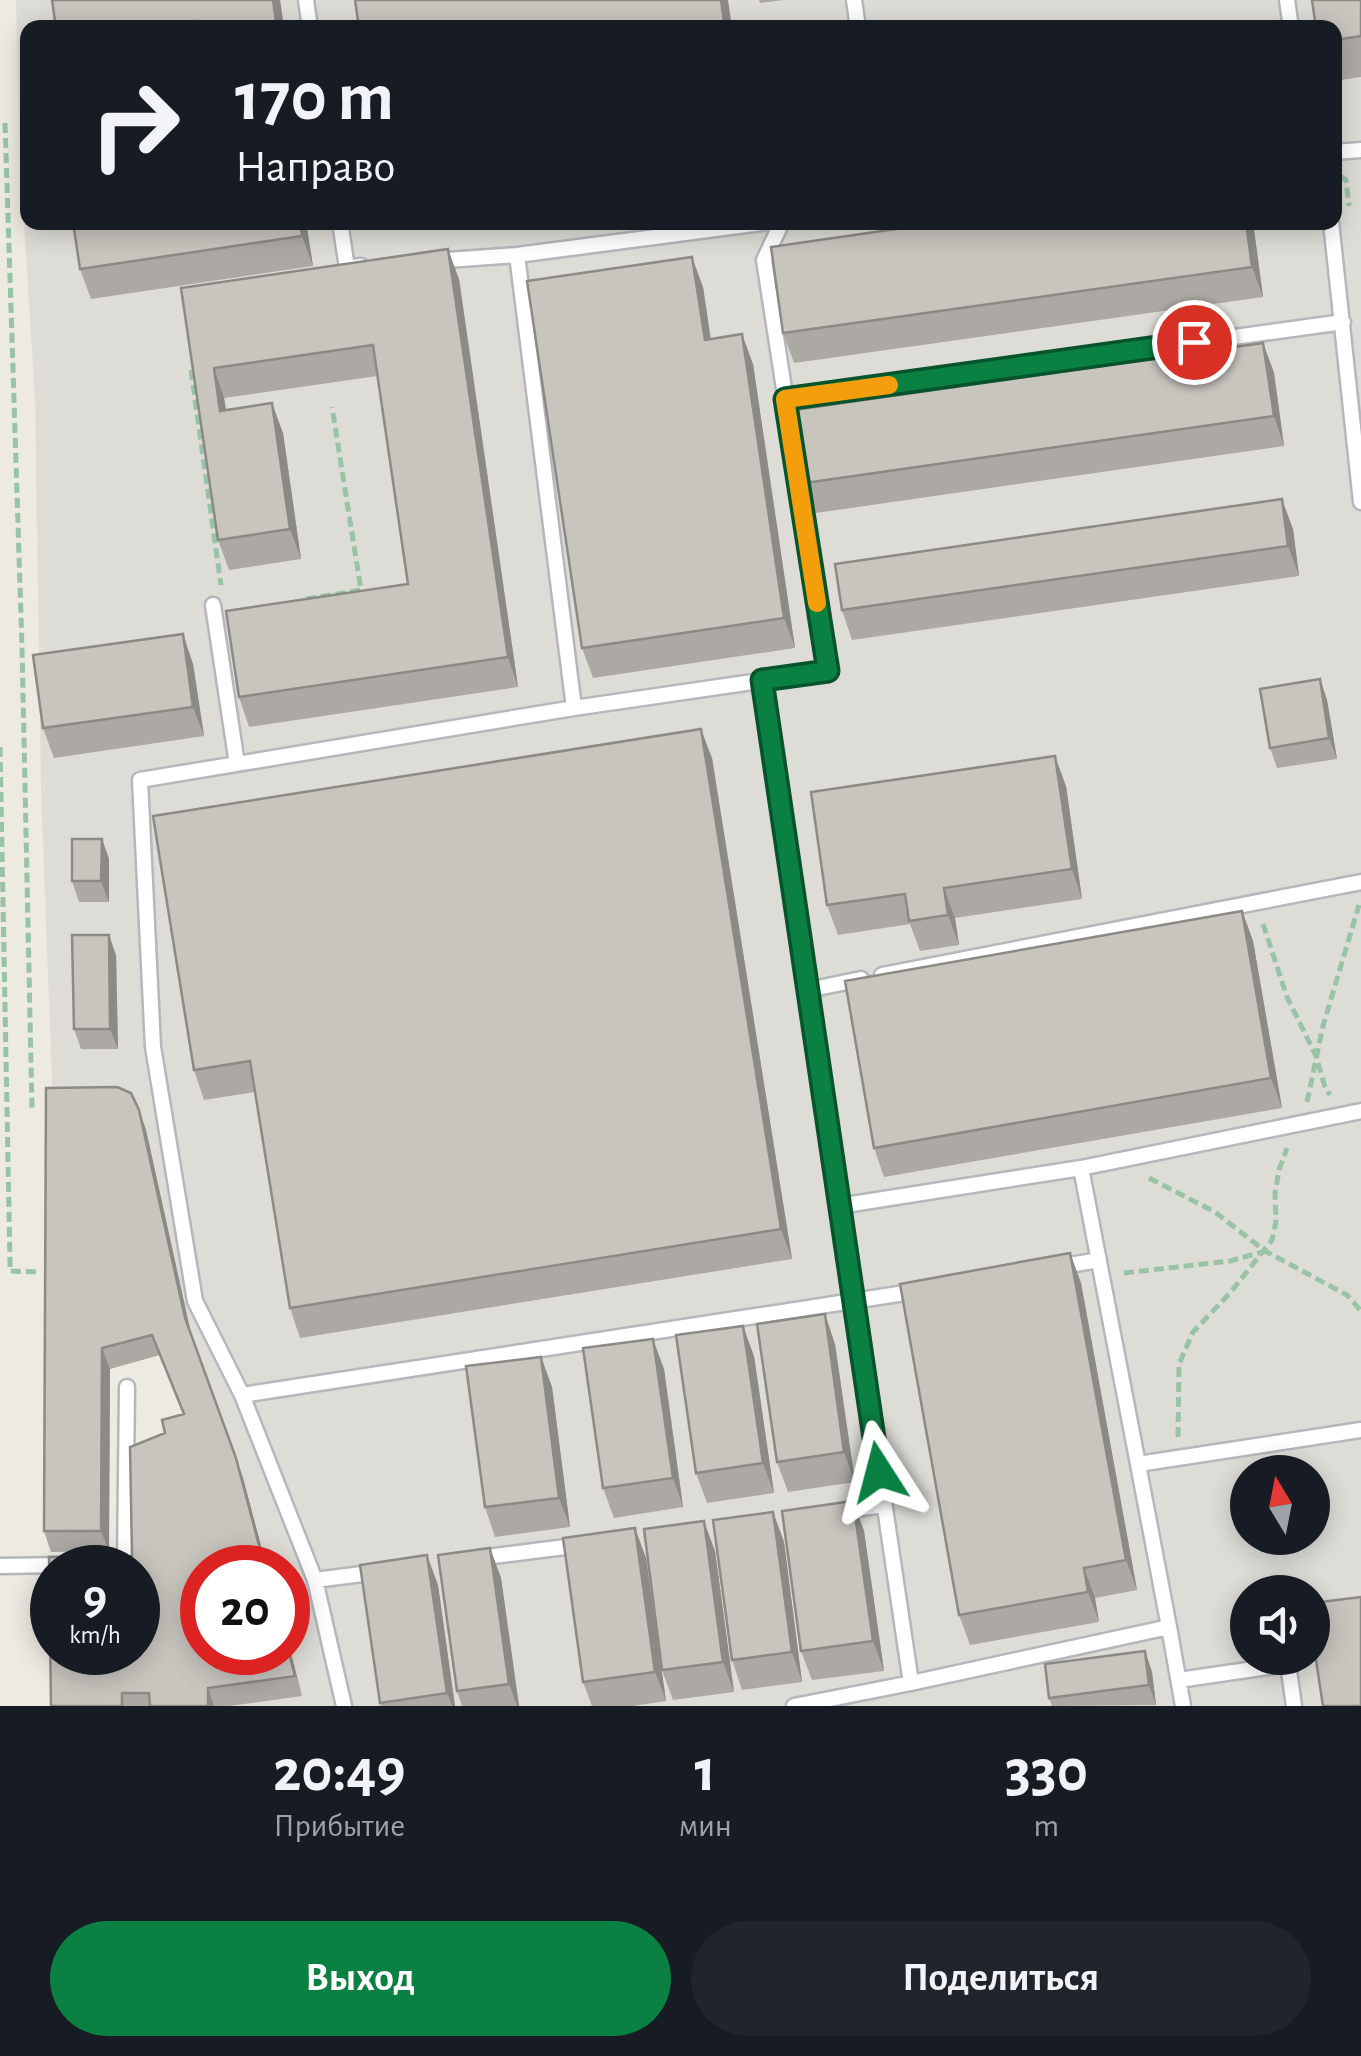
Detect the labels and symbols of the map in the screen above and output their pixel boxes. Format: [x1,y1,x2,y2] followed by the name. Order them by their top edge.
[1152,300,1237,385] pin
[827,1420,931,1524] position arrow
[1230,1455,1330,1555] north arrow
[180,1545,310,1675] speed limit sign: 20

